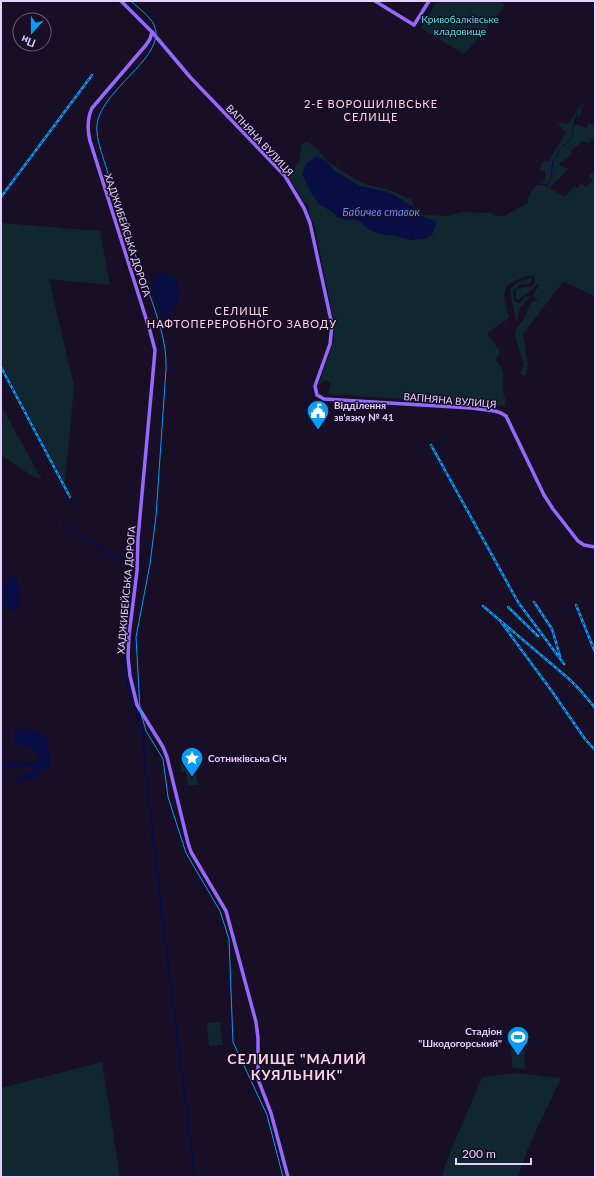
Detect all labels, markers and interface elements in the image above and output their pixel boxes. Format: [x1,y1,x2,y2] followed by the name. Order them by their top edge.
[12,12,52,52] north arrow
[421,13,499,37] park label: Кривобалківське кладовище
[19,33,37,50] text: Пн
[304,97,438,123] district label: 2-Е ВОРОШИЛІВСЬКЕ СЕЛИЩЕ
[224,102,296,178] street label: ВАПНЯНА ВУЛИЦЯ
[102,172,154,298] street label: ХАДЖИБЕЙСЬКА ДОРОГА
[342,205,420,218] water label: Бабичев ставок
[147,304,337,330] district label: СЕЛИЩЕ НАФТОПЕРЕРОБНОГО ЗАВОДУ
[403,390,497,410] street label: ВАПНЯНА ВУЛИЦЯ
[305,398,331,431] public building icon: Відділення зв'язку № 41
[334,399,394,423] place label: Відділення зв'язку № 41
[114,525,138,655] street label: ХАДЖИБЕЙСЬКА ДОРОГА
[179,745,205,778] place icon: Сотниківська Січ
[208,752,287,764] place label: Сотниківська Січ
[505,1024,531,1057] sports icon: Стадіон "Шкодогорський"
[418,1025,502,1049] place label: Стадіон "Шкодогорський"
[227,1050,367,1083] district label: СЕЛИЩЕ "МАЛИЙ КУЯЛЬНИК"
[456,1140,531,1166] scale bar
[462,1146,496,1161] text: 200 m

